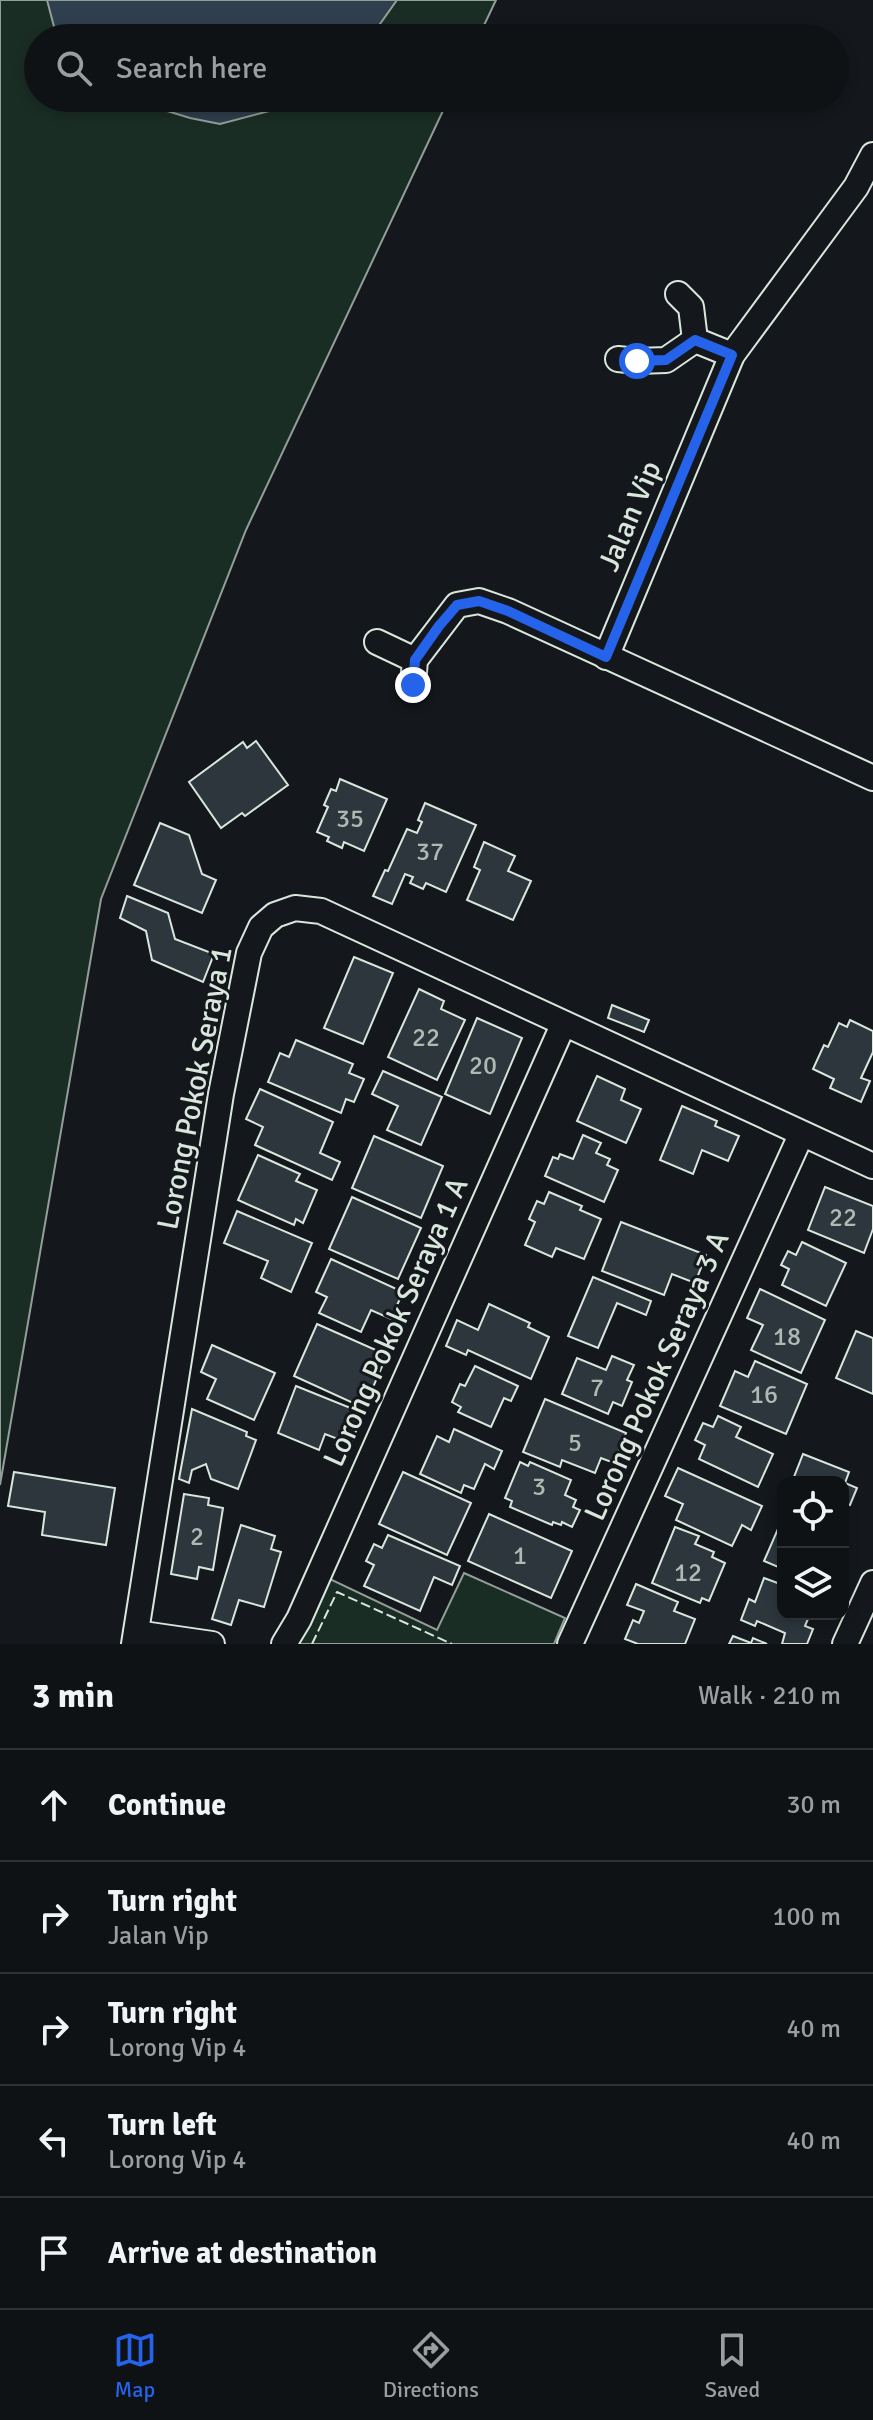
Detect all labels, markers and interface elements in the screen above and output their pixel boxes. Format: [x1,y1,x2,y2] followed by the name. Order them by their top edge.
[24,24,849,112] search box
[52,46,96,90] icon: search
[116,50,267,87] text: Search here
[619,343,655,379] route start
[590,455,670,577] street label: Jalan Vip
[395,667,431,703] route end
[336,803,364,835] house number: 35
[416,836,444,868] house number: 37
[149,943,241,1233] street label: Lorong Pokok Seraya 1
[412,1022,440,1054] house number: 22
[469,1050,497,1082] house number: 20
[315,1172,477,1472] street label: Lorong Pokok Seraya 1 A
[829,1202,857,1234] house number: 22
[576,1226,738,1526] street label: Lorong Pokok Seraya 3 A
[773,1321,801,1353] house number: 18
[590,1372,604,1404] house number: 7
[750,1379,778,1411] house number: 16
[568,1427,582,1459] house number: 5
[532,1471,546,1503] house number: 3
[777,1476,849,1620] map controls
[777,1476,849,1548] button: locate
[190,1521,204,1553] house number: 2
[513,1540,527,1572] house number: 1
[777,1548,849,1620] button: layers
[674,1557,702,1589] house number: 12
[32,1675,114,1717] text: 3 min
[698,1680,841,1712] text: Walk · 210 m
[32,1783,76,1827] icon: ahead
[108,1787,226,1824] text: Continue
[786,1789,841,1821] text: 30 m
[108,1883,237,1920] text: Turn right
[32,1895,76,1939] icon: right
[772,1901,841,1933] text: 100 m
[108,1920,209,1952] text: Jalan Vip
[108,1995,237,2032] text: Turn right
[32,2007,76,2051] icon: right
[786,2013,841,2045] text: 40 m
[108,2032,246,2064] text: Lorong Vip 4
[108,2107,217,2144] text: Turn left
[32,2119,76,2163] icon: left
[786,2125,841,2157] text: 40 m
[108,2144,246,2176] text: Lorong Vip 4
[32,2231,76,2275] icon: arrive
[108,2235,377,2272] text: Arrive at destination
[113,2328,157,2403] tab: Map
[383,2328,479,2403] tab: Directions
[705,2328,760,2403] tab: Saved

